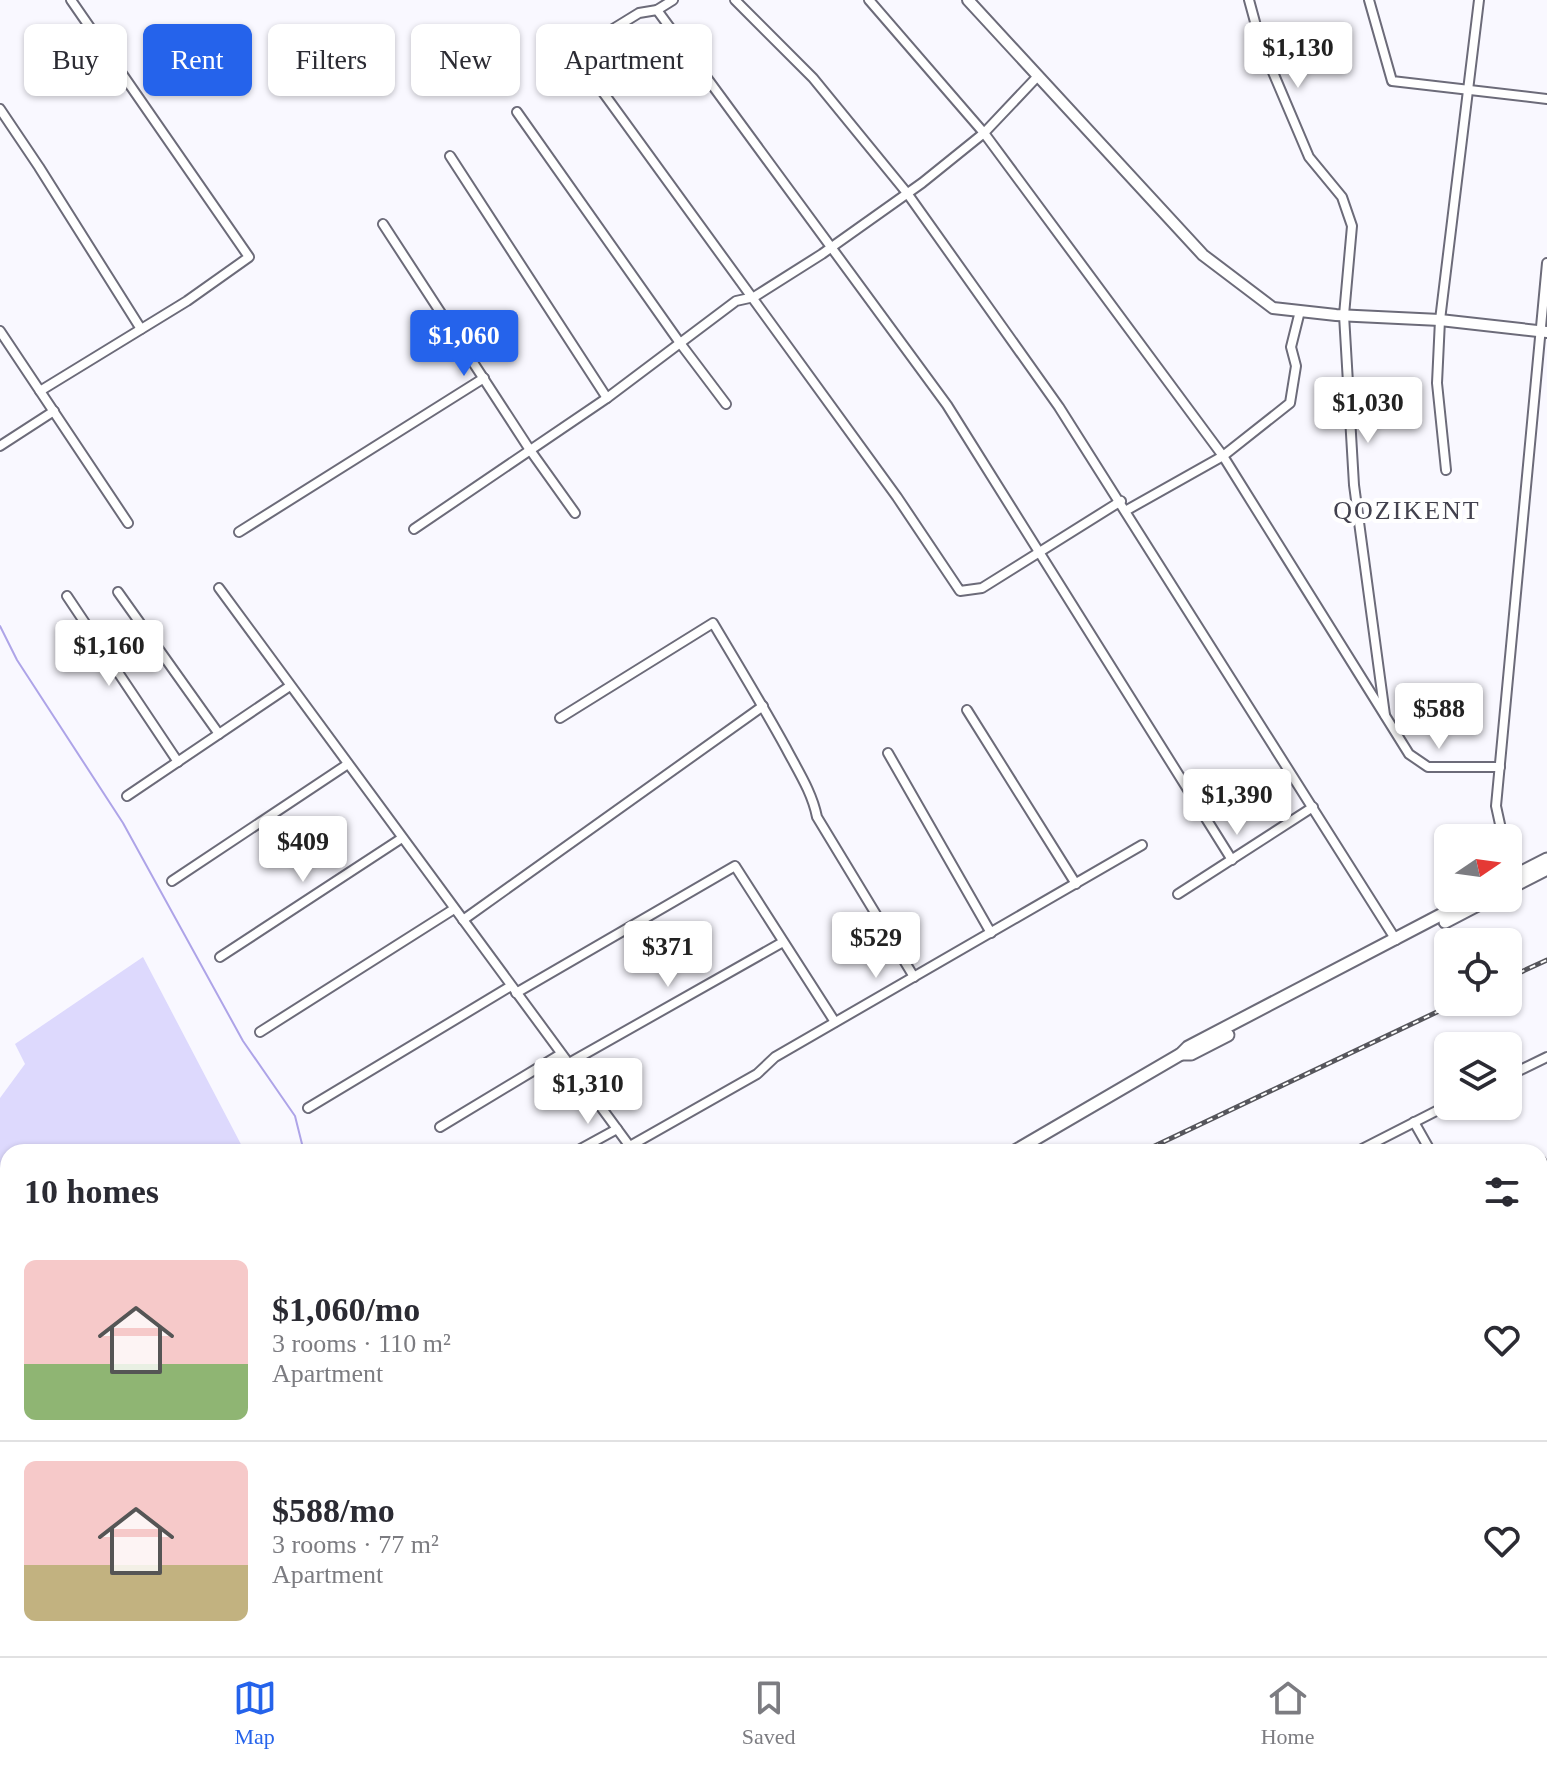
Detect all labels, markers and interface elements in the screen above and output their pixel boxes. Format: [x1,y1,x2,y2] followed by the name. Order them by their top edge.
[1233,22,1363,90] pin: $1,130
[24,24,127,96] chip: Buy
[143,24,252,96] chip: Rent
[268,24,395,96] chip: Filters
[411,24,520,96] chip: New
[536,24,712,96] chip: Apartment
[1262,33,1334,62] text: $1,130
[399,310,529,378] pin: $1,060
[428,321,500,350] text: $1,060
[1303,377,1433,445] pin: $1,030
[1332,388,1404,417] text: $1,030
[1333,496,1481,525] district label: QOZIKENT
[44,620,174,688] pin: $1,160
[73,631,145,660] text: $1,160
[1392,683,1486,751] pin: $588
[1413,694,1465,723] text: $588
[1172,769,1302,837] pin: $1,390
[1201,780,1273,809] text: $1,390
[256,816,350,884] pin: $409
[1434,824,1522,912] north arrow
[1434,824,1522,1120] map controls
[277,827,329,856] text: $409
[829,912,923,980] pin: $529
[621,921,715,989] pin: $371
[850,923,902,952] text: $529
[1434,928,1522,1016] button: locate
[642,932,694,961] text: $371
[1434,1032,1522,1120] button: layers
[523,1058,653,1126] pin: $1,310
[552,1069,624,1098] text: $1,310
[1480,1170,1524,1214] icon: filters
[24,1173,159,1210] text: 10 homes
[272,1291,420,1328] text: $1,060/mo
[88,1292,184,1388] icon: home
[1480,1318,1524,1362] icon: heart
[272,1329,451,1358] text: 3 rooms · 110 m²
[272,1359,383,1388] text: Apartment
[272,1492,395,1529] text: $588/mo
[88,1493,184,1589] icon: home
[1480,1519,1524,1563] icon: heart
[272,1530,439,1559] text: 3 rooms · 77 m²
[272,1560,383,1589] text: Apartment
[233,1676,277,1750] tab: Map
[742,1676,796,1750] tab: Saved
[1261,1676,1314,1750] tab: Home

